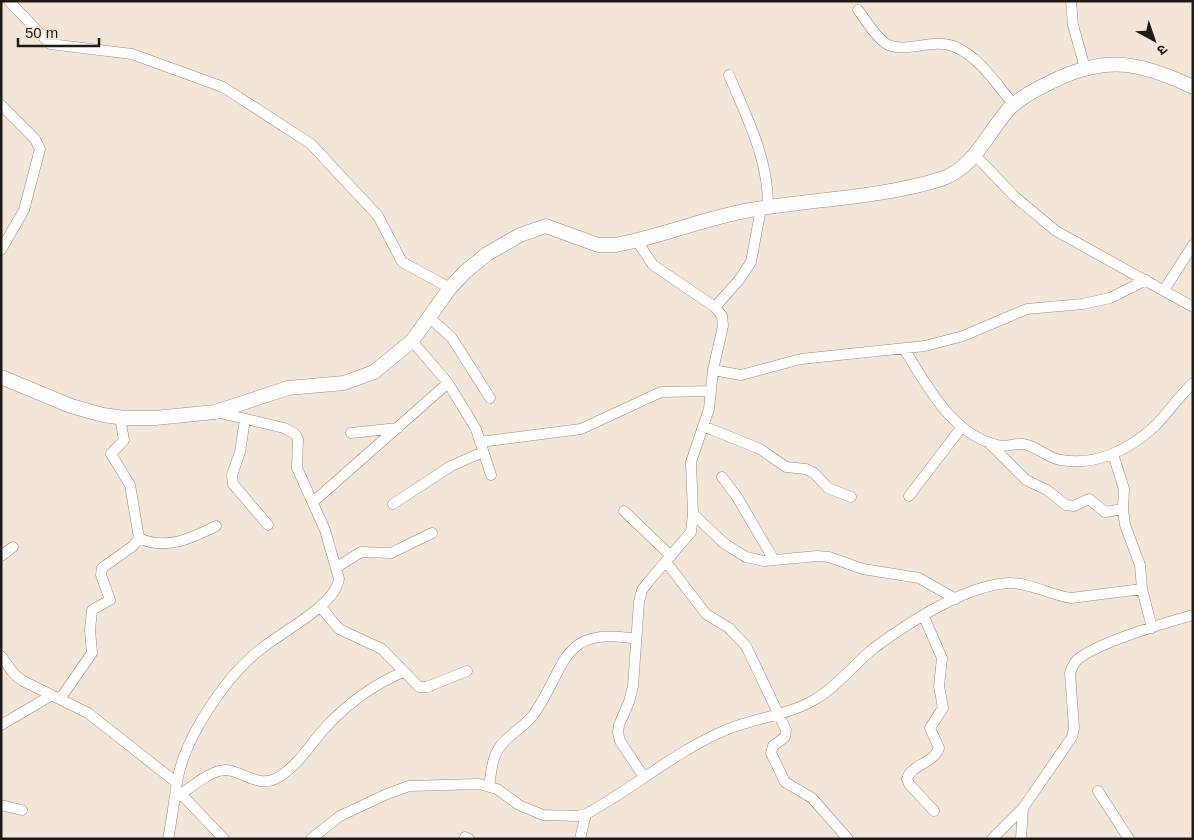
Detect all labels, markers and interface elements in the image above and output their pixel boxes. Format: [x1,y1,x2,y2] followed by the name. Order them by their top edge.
[18,15,99,47] scale bar
[1129,15,1179,65] north arrow
[25,24,58,41] text: 50 m
[1153,41,1171,59] text: उ

